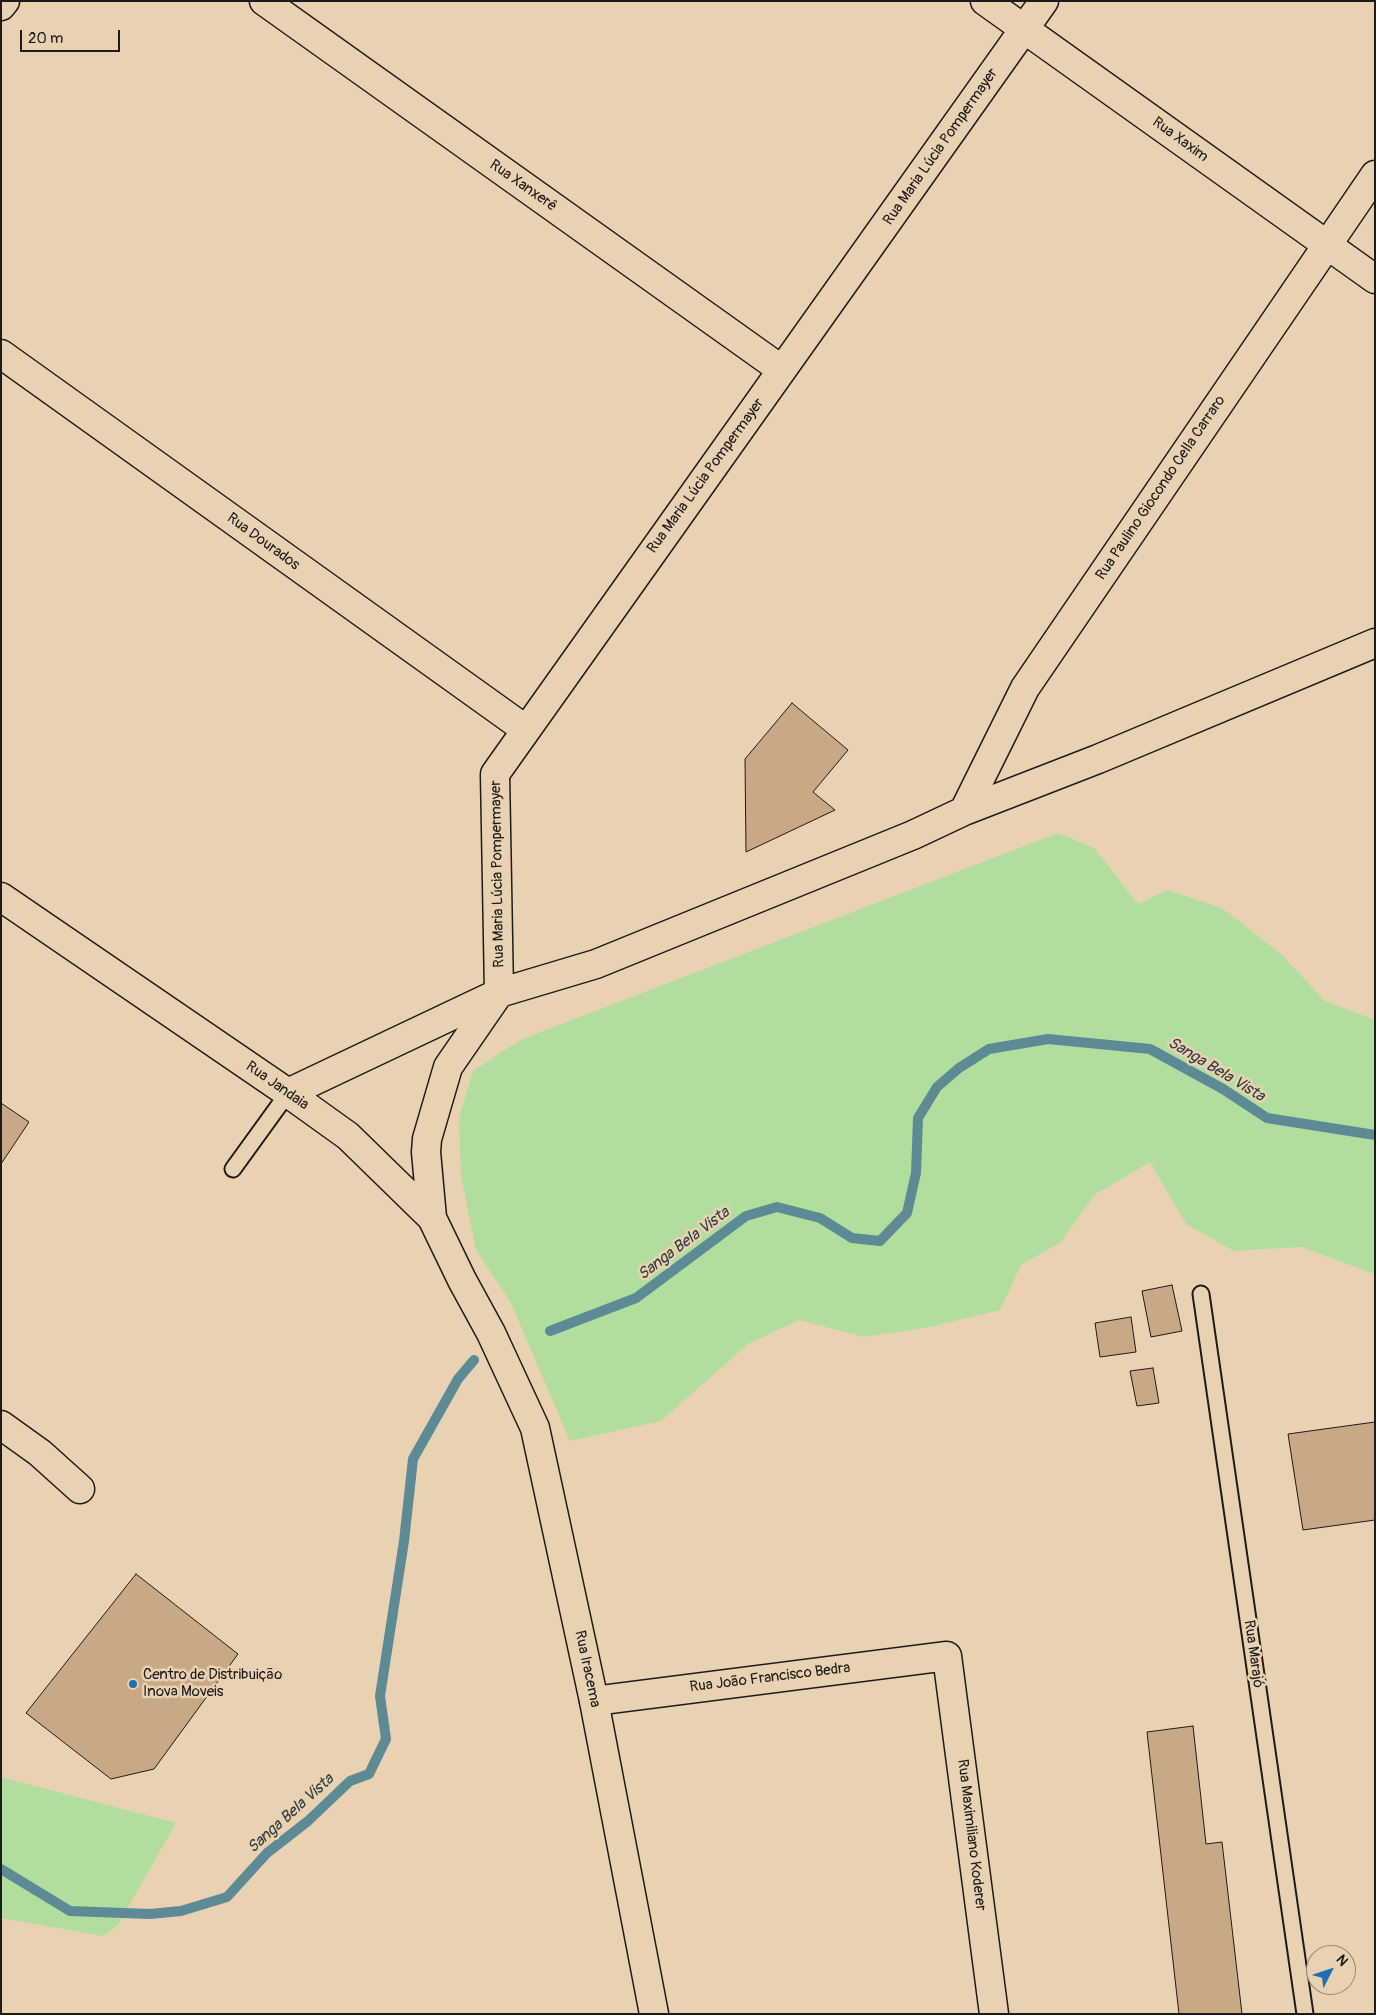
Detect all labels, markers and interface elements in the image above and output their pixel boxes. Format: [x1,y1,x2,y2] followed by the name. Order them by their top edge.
[22,20,122,52] scale bar
[28,29,63,48] text: 20 m
[880,65,1002,229] street label: Rua Maria Lúcia Pompermayer
[1148,114,1212,166] street label: Rua Xaxim
[486,156,560,216] street label: Rua Xanxerê
[1092,392,1230,584] street label: Rua Paulino Giocondo Cella Carraro
[644,395,768,557] street label: Rua Maria Lúcia Pompermayer
[223,510,303,574] street label: Rua Dourados
[487,780,509,968] street label: Rua Maria Lúcia Pompermayer
[1164,1034,1268,1106] water label: Sanga Bela Vista
[242,1058,312,1114] street label: Rua Jandaia
[635,1203,733,1285] water label: Sanga Bela Vista
[1239,1619,1267,1689] street label: Rua Marajó
[570,1629,604,1709] street label: Rua Iracema
[689,1659,851,1697] street label: Rua João Francisco Bedra
[143,1666,282,1701] place label: Centro de Distribuição Inova Moveis
[127,1678,139,1690] marker: Centro de Distribuição Inova Moveis
[953,1758,989,1912] street label: Rua Maximiliano Koderer
[244,1770,338,1858] water label: Sanga Bela Vista
[1306,1945,1356,1995] north arrow
[1332,1951,1351,1970] text: N

